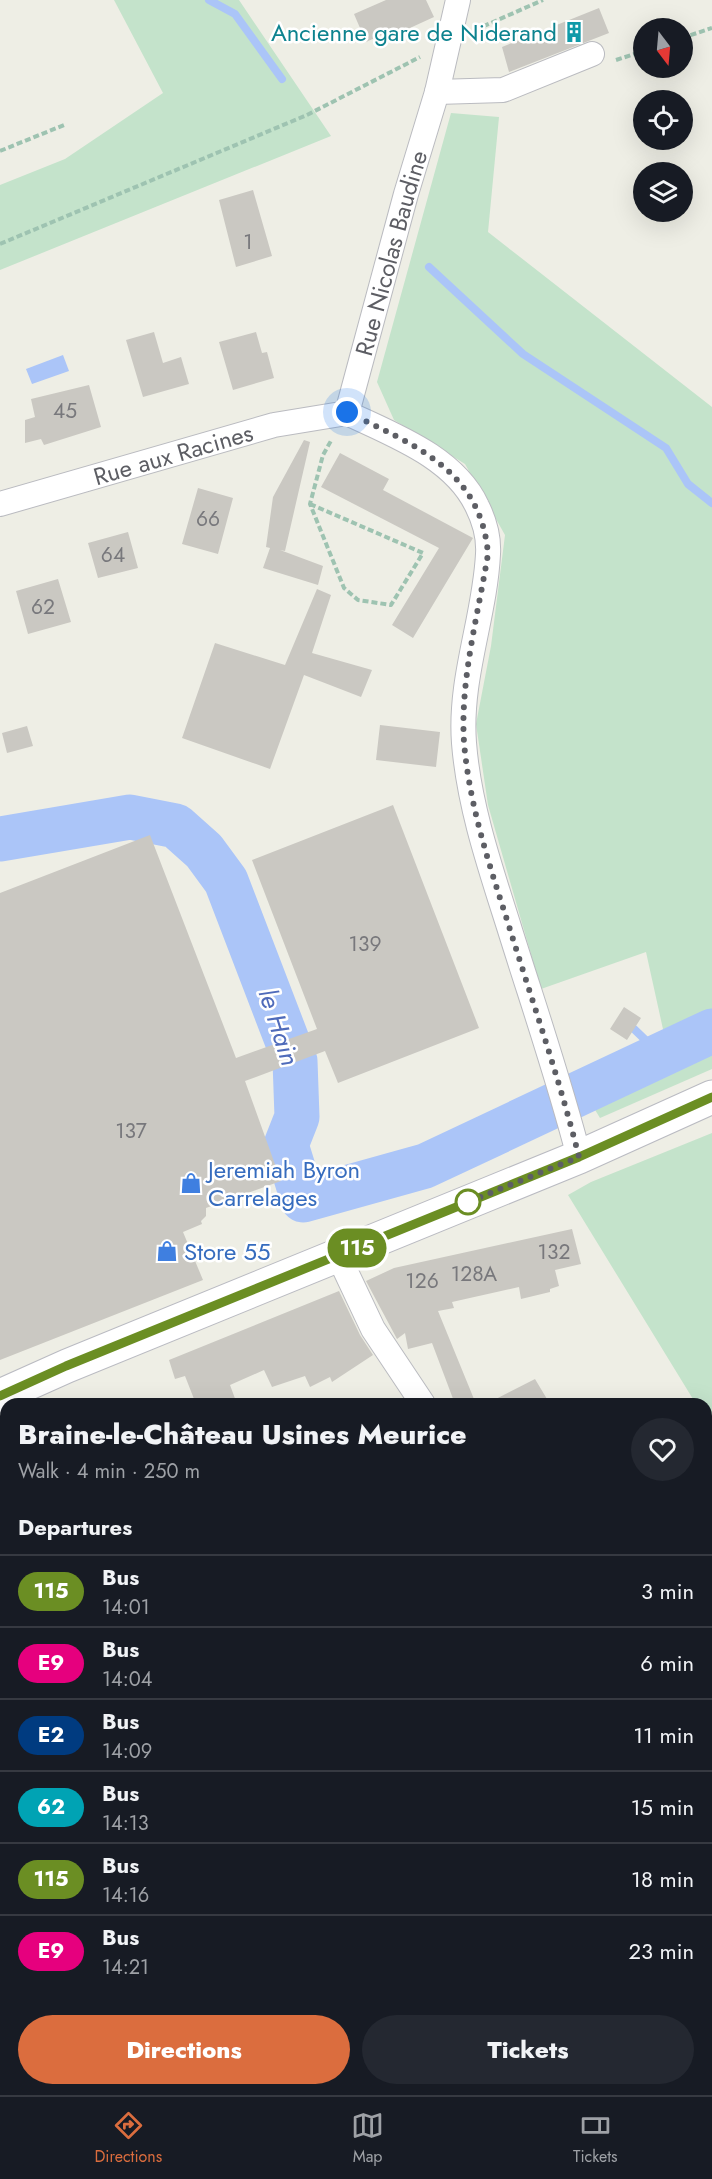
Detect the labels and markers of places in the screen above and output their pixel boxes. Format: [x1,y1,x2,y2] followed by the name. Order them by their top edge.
[271,15,557,50] place label: Ancienne gare de Niderand
[562,20,586,44] building icon: Ancienne gare de Niderand
[205,1152,360,1215] place label: Jeremiah Byron Carrelages
[179,1171,203,1195] shop icon: Jeremiah Byron Carrelages
[455,1189,481,1215] unlabelled marker
[184,1234,271,1269] place label: Store 55
[155,1239,179,1263] shop icon: Store 55

